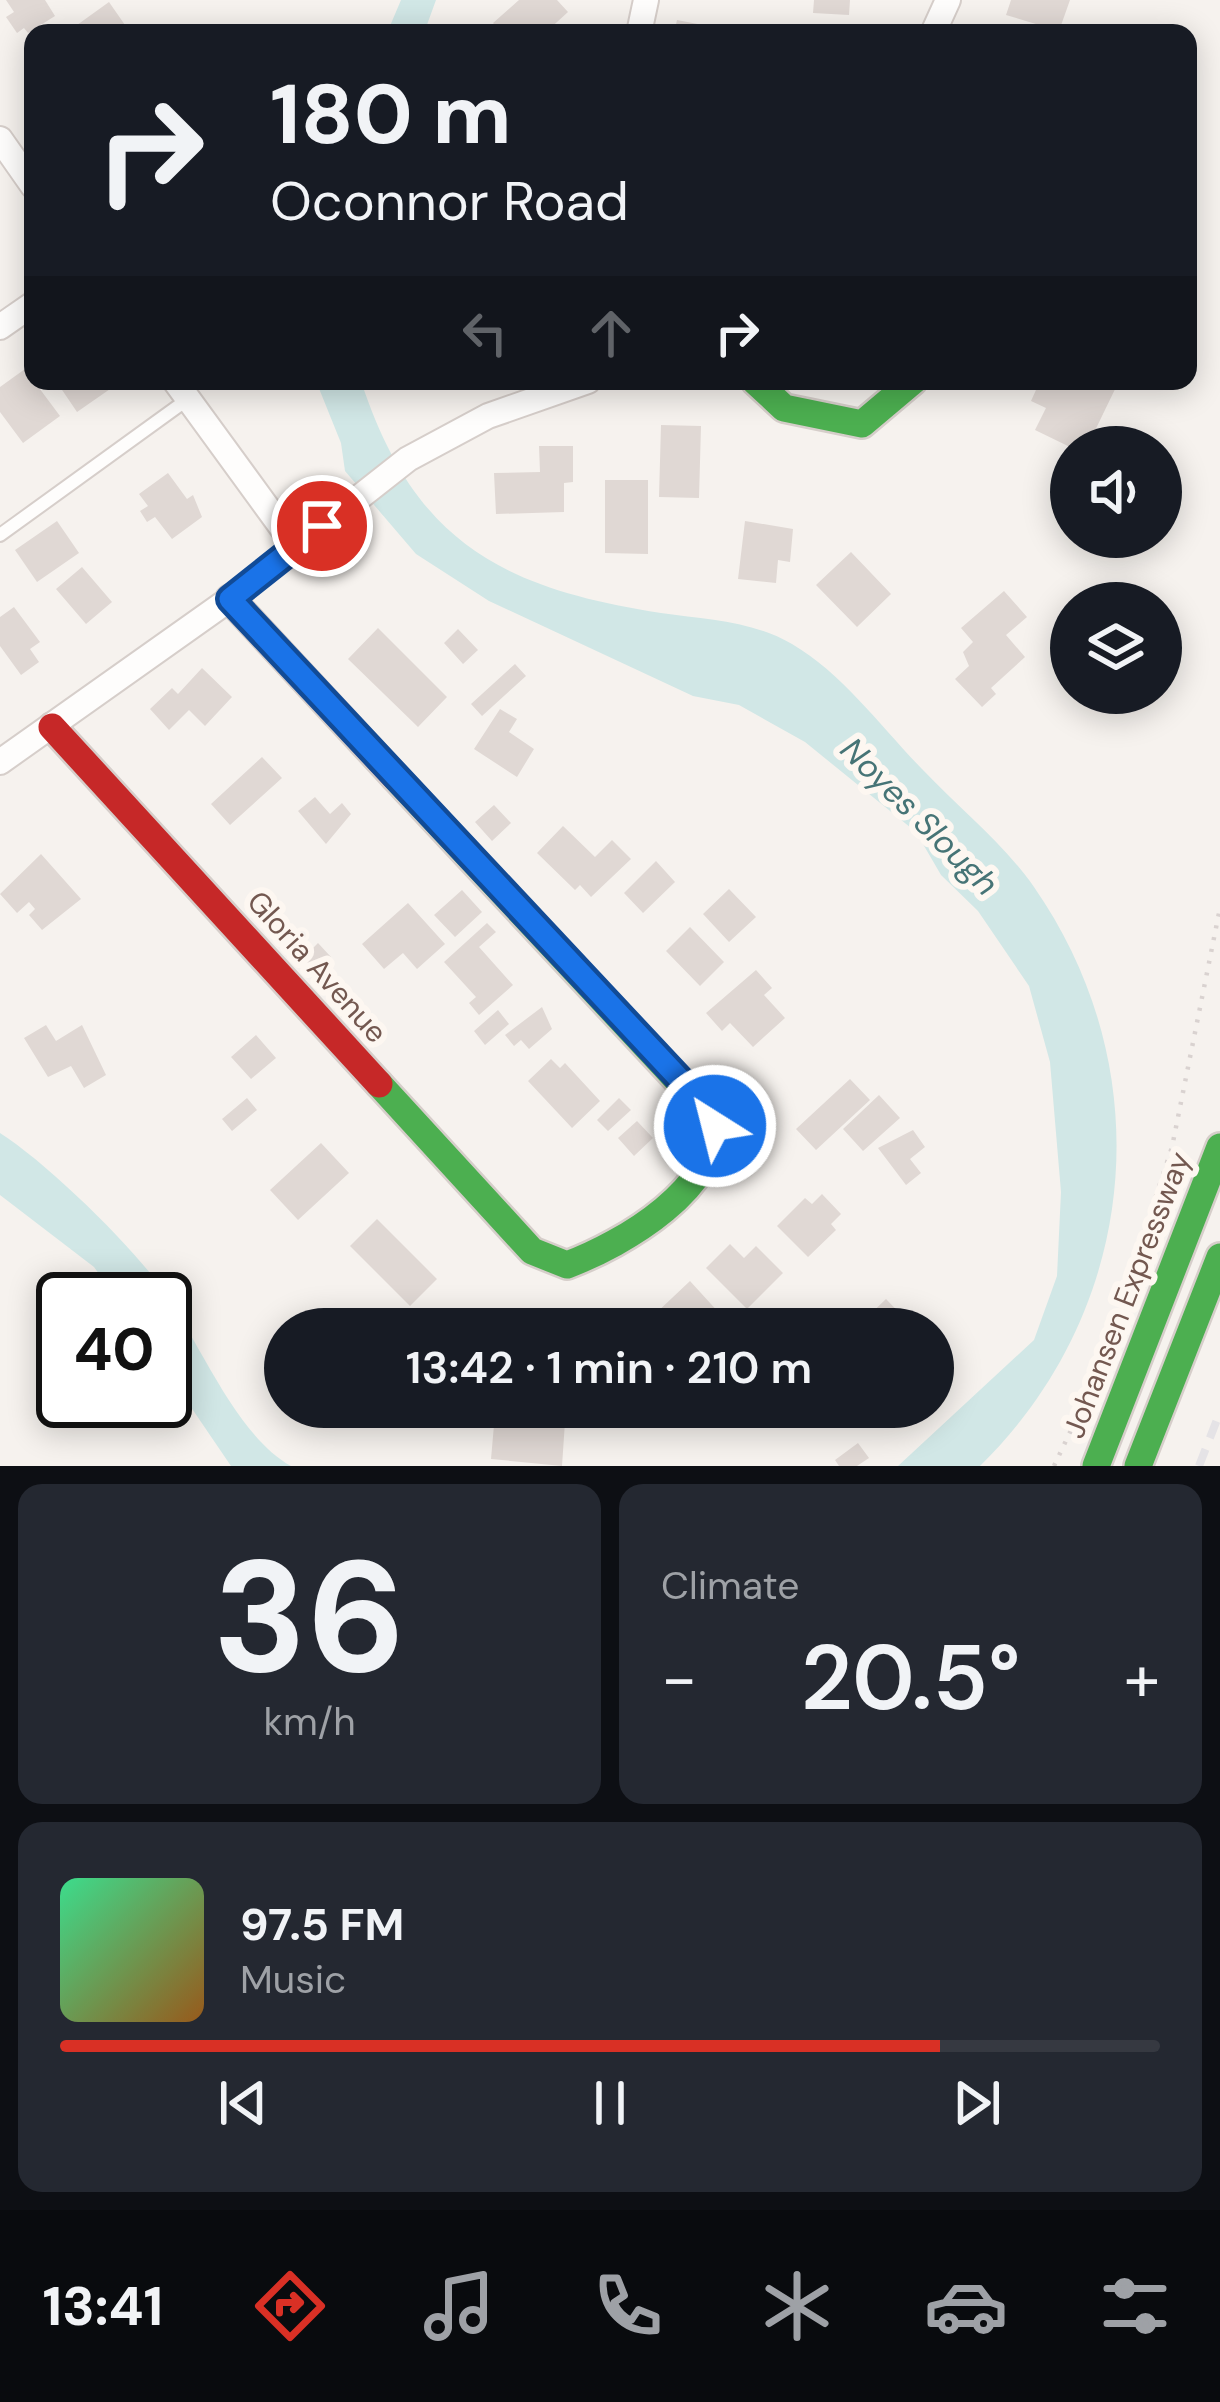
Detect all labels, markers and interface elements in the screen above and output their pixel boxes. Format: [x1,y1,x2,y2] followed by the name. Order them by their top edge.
[270,60,512,169] text: 180 m
[72,72,228,228] icon: right
[270,166,629,237] text: Oconnor Road
[452,300,518,366] icon: left
[578,300,644,366] icon: ahead
[704,300,770,366] icon: right
[1050,426,1182,714] map controls
[1050,426,1182,558] button: sound
[271,475,373,577] pin
[289,493,355,559] icon: arrive
[1050,582,1182,714] button: layers
[831,728,1008,905] water label: Noyes Slough
[239,882,396,1051] street label: Gloria Avenue
[652,1063,778,1189] position arrow
[1054,1146,1199,1444] street label: Johansen Expressway
[36,1272,192,1428] speed limit sign: 40
[406,1338,812,1397] text: 13:42 · 1 min · 210 m
[213,1516,406,1719] text: 36
[661,1560,799,1611] text: Climate
[801,1620,1020,1737] text: 20.5°
[661,1636,697,1721] text: −
[1124,1636,1160,1721] text: +
[263,1696,356,1747] text: km/h
[240,1895,404,1954] text: 97.5 FM
[240,1954,346,2005] text: Music
[210,2070,276,2136] icon: previous
[577,2070,643,2136] icon: pause
[944,2070,1010,2136] icon: next
[248,2264,332,2348] icon: directions
[417,2264,501,2348] icon: music
[586,2264,670,2348] icon: phone
[755,2264,839,2348] icon: climate
[924,2264,1008,2348] icon: car
[1093,2264,1177,2348] icon: filters
[43,2271,163,2342] text: 13:41

